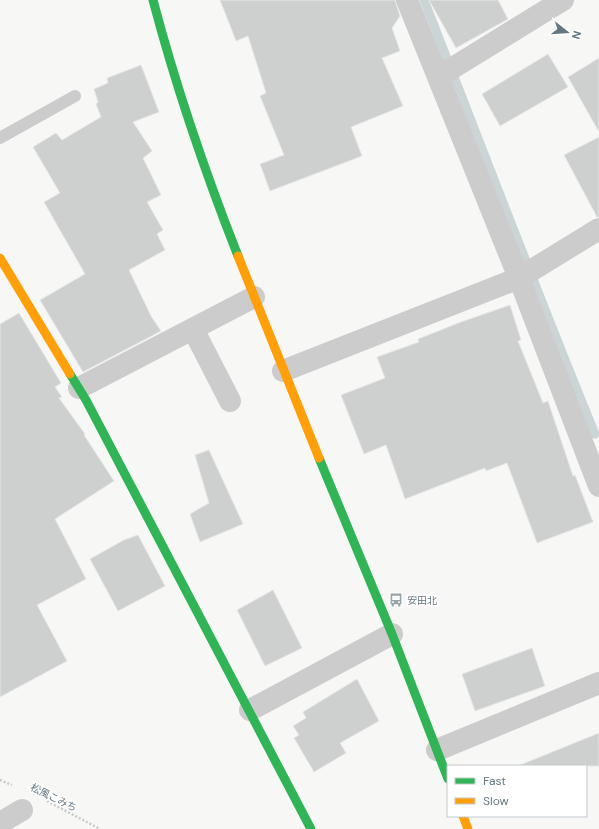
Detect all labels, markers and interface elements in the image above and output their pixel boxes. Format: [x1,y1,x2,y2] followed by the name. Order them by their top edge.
[547,12,587,52] north arrow
[569,29,584,41] text: N
[388,592,404,608] bus stop icon: 安田北
[407,594,437,607] place label: 安田北
[447,765,587,817] legend
[483,773,506,789] text: Fast
[28,781,79,814] street label: 松風こみち
[483,793,509,809] text: Slow

